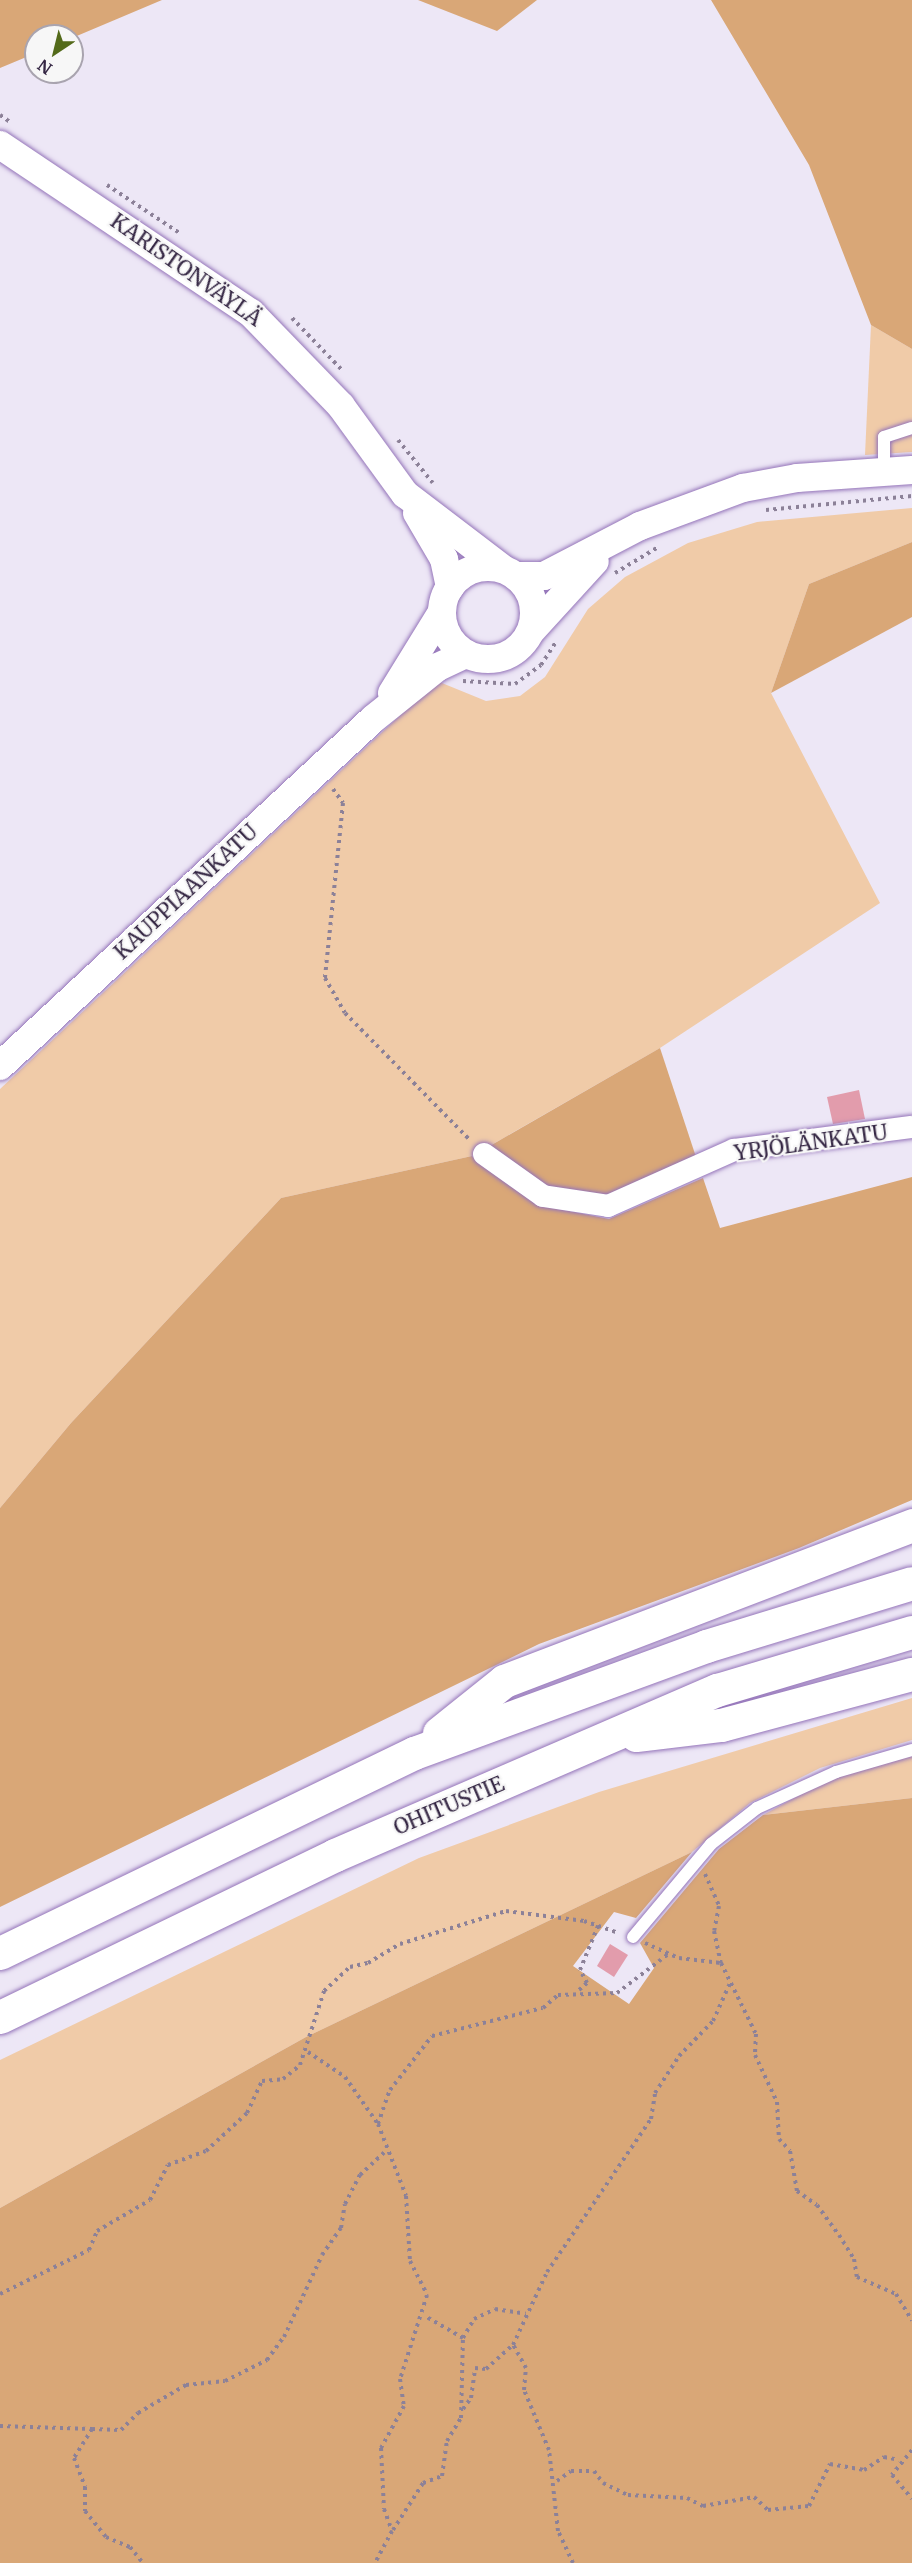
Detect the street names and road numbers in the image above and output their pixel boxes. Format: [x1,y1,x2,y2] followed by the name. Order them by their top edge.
[106,208,266,332] street label: KARISTONVÄYLÄ
[109,819,263,965] street label: KAUPPIAANKATU
[733,1120,889,1166] street label: YRJÖLÄNKATU
[390,1771,508,1841] street label: OHITUSTIE

